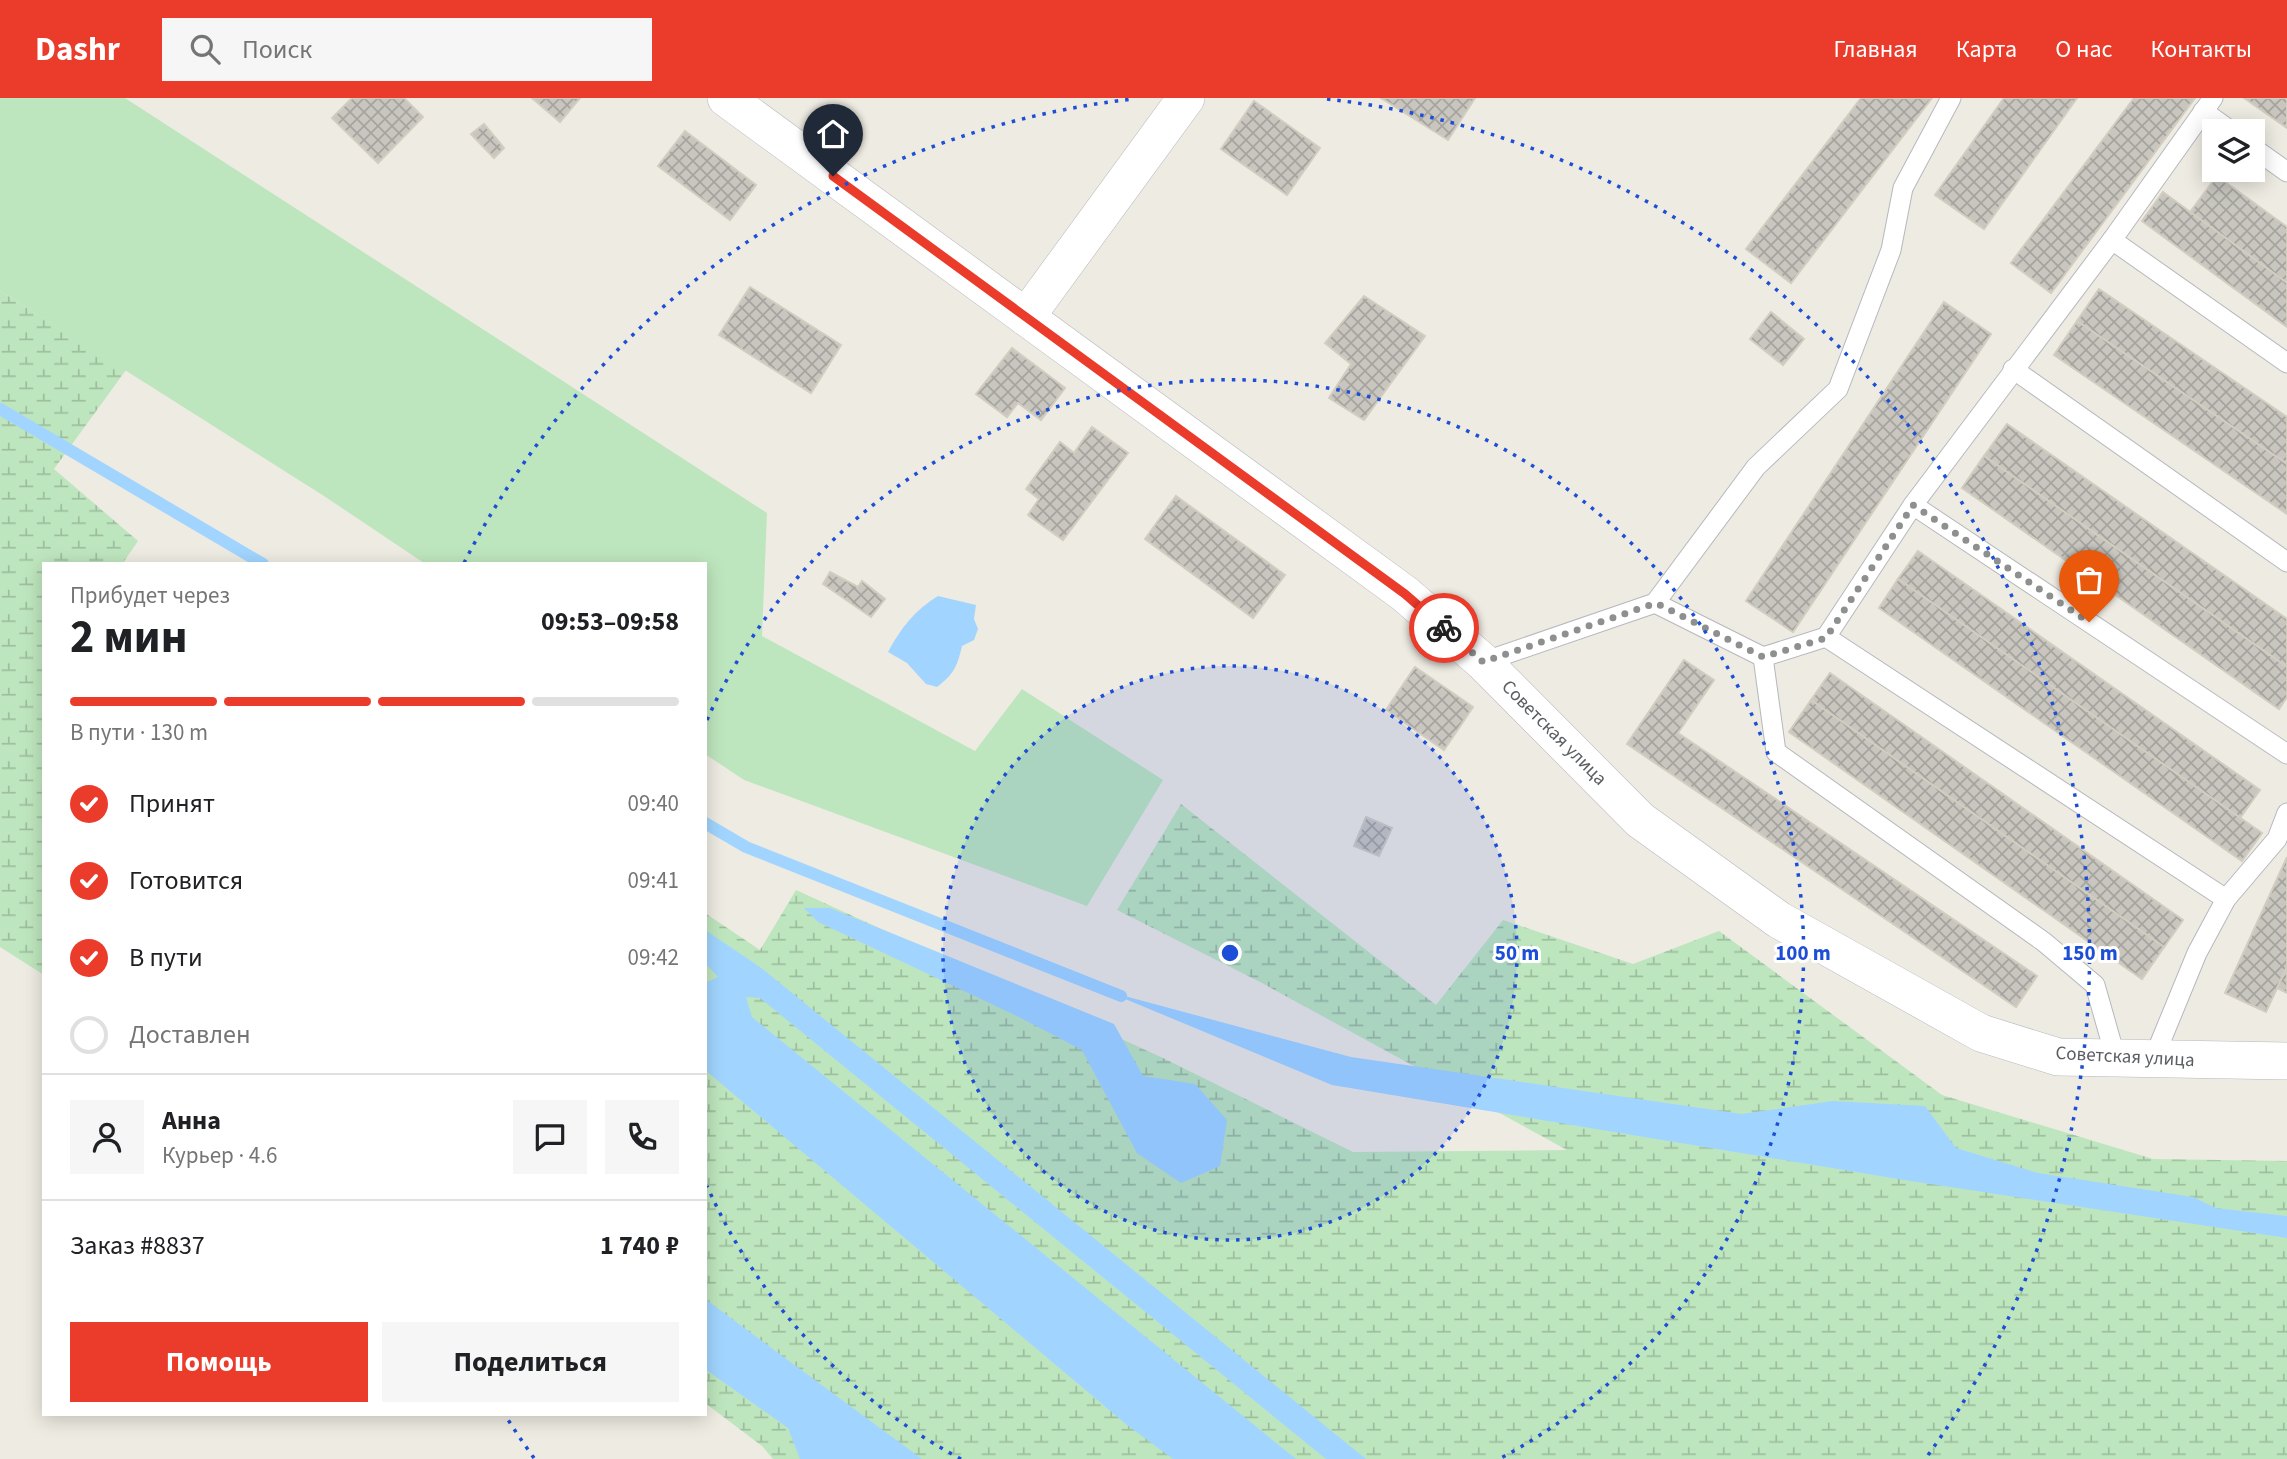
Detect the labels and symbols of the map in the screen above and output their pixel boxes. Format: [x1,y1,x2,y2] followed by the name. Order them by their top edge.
[803,104,863,176] pin
[2059,550,2119,622] pin
[1409,593,1479,663] courier
[1495,674,1613,792] street label: Советская улица
[1495,938,1539,968] text: 50 m
[1775,938,1831,968] text: 100 m
[2062,938,2118,968] text: 150 m
[1218,941,1242,965] centre of rings
[2055,1040,2195,1074] street label: Советская улица

